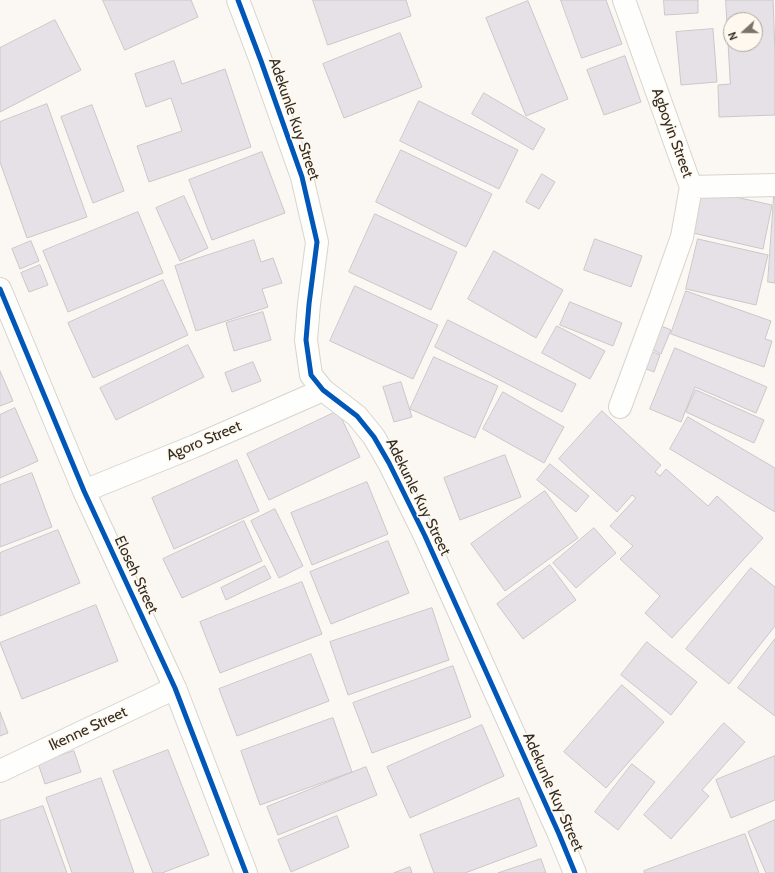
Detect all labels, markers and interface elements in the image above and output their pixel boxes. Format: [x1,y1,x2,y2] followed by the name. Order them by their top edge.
[723,12,763,52] north arrow
[725,30,741,42] text: N
[265,56,323,182] street label: Adekunle Kuy Street
[647,86,697,180] street label: Agboyin Street
[164,417,244,465] street label: Agoro Street
[382,436,454,558] street label: Adekunle Kuy Street
[110,533,162,617] street label: Eloseh Street
[46,703,130,755] street label: Ikenne Street
[519,730,587,854] street label: Adekunle Kuy Street

